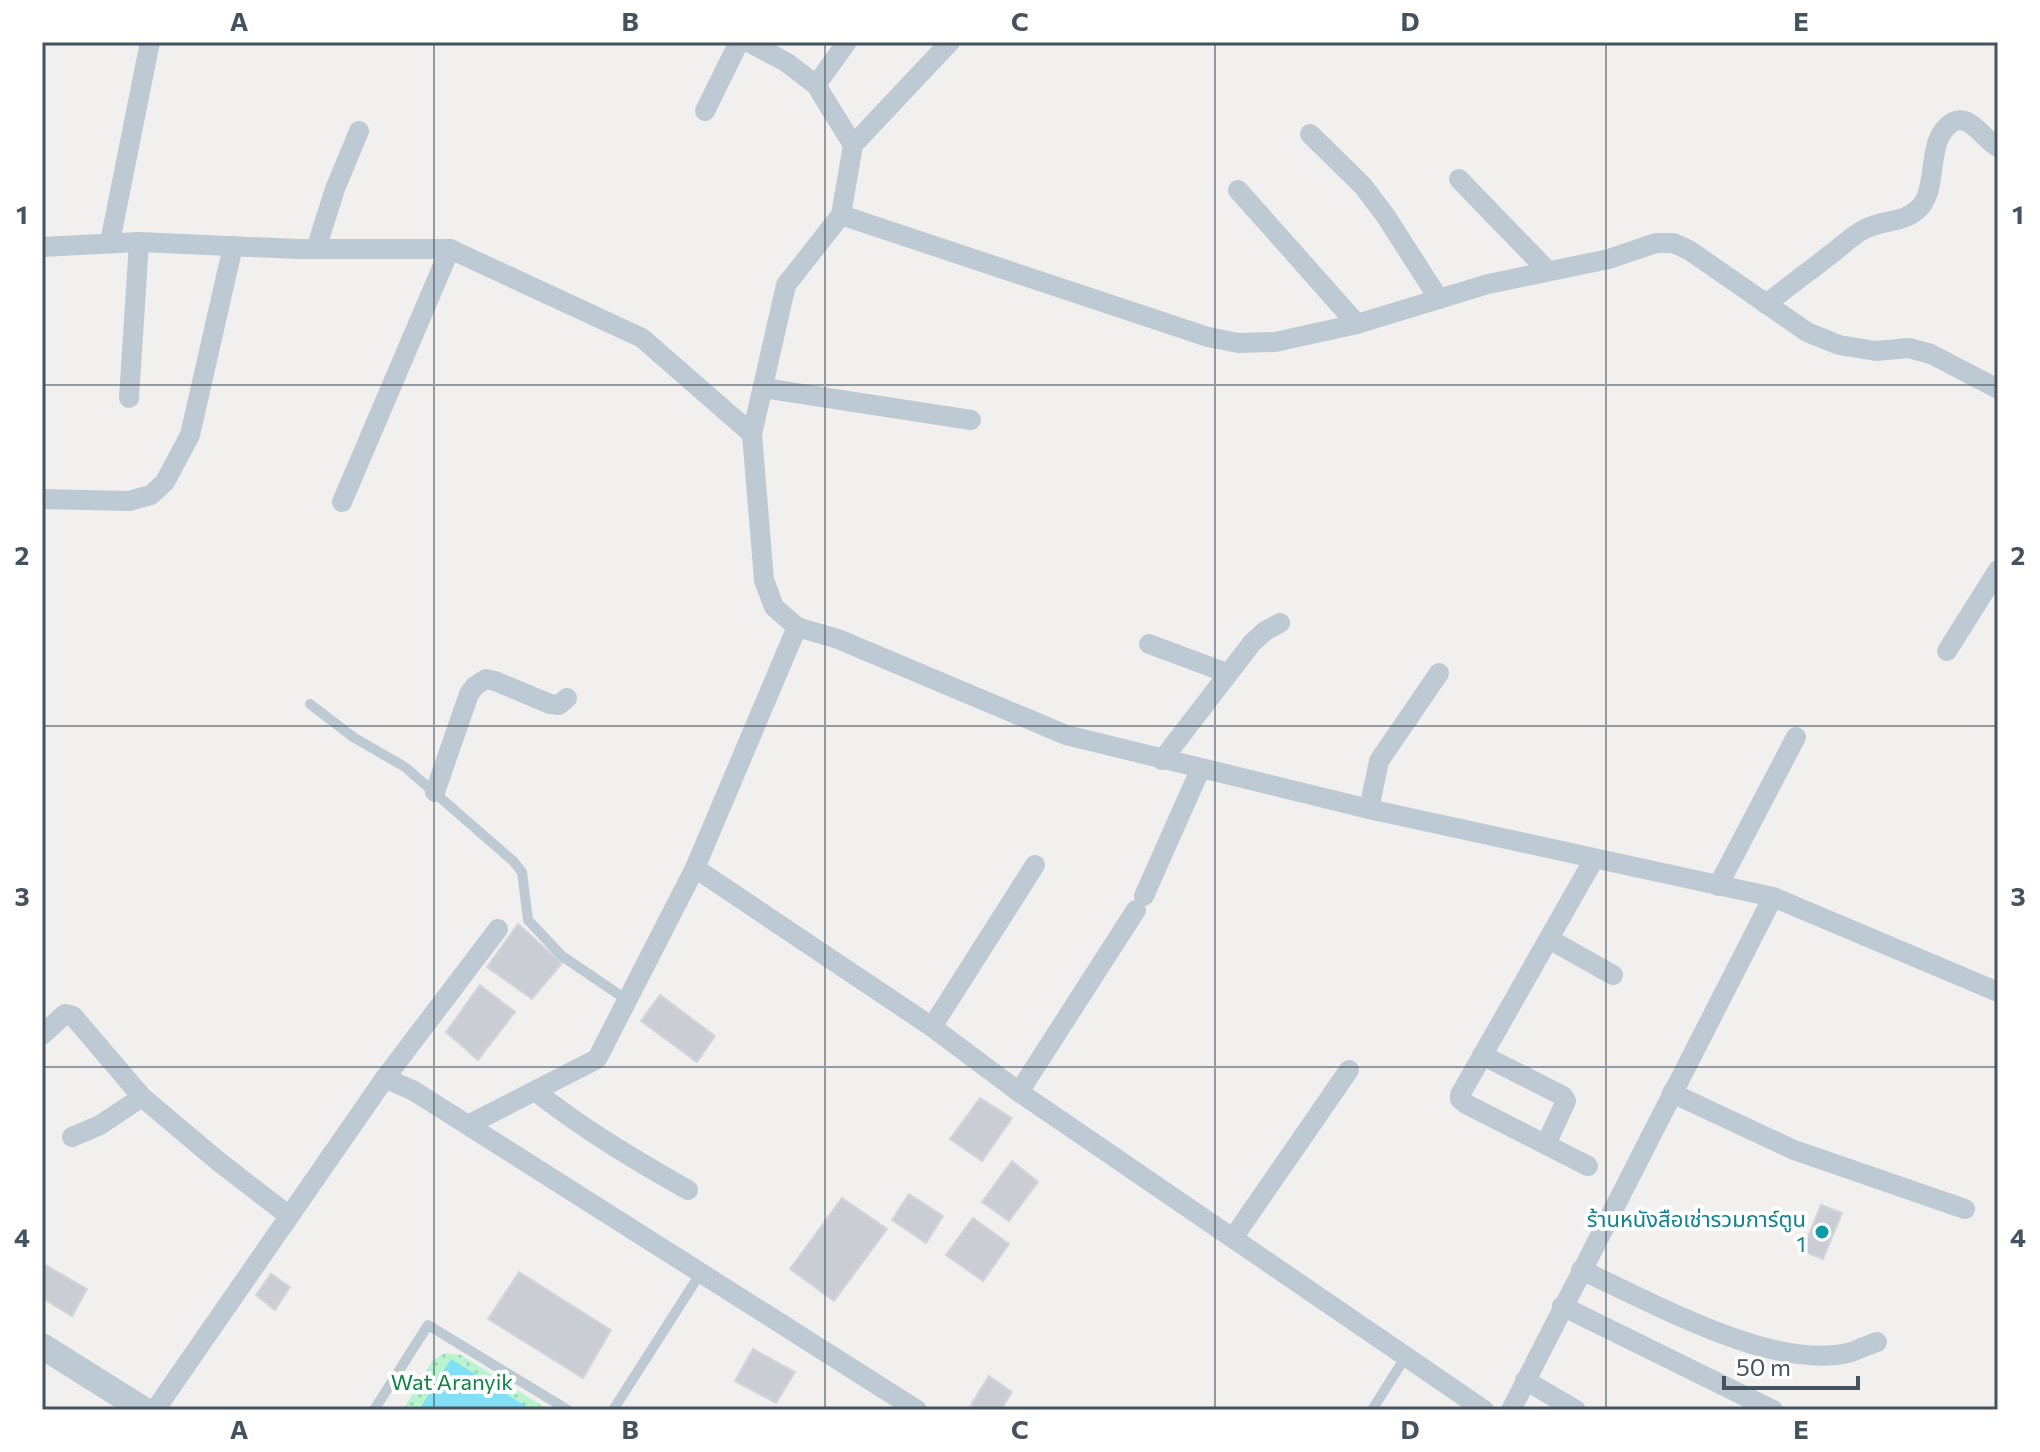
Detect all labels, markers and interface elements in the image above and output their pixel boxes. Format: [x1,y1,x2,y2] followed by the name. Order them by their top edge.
[230,5,249,36] text: A
[621,5,639,36] text: B
[1011,5,1029,36] text: C
[1400,5,1420,36] text: D
[1793,5,1809,36] text: E
[16,198,28,229] text: 1
[2012,198,2024,229] text: 1
[15,539,29,570] text: 2
[2011,539,2025,570] text: 2
[14,880,30,911] text: 3
[2010,880,2026,911] text: 3
[1587,1205,1806,1257] place label: ร้านหนังสือเช่ารวมการ์ตูน 1
[14,1221,30,1252] text: 4
[2010,1221,2026,1252] text: 4
[1813,1223,1831,1241] marker: ร้านหนังสือเช่ารวมการ์ตูน 1
[1724,1340,1858,1390] scale bar
[1736,1352,1791,1381] text: 50 m
[391,1368,513,1395] park label: Wat Aranyik
[230,1413,249,1444] text: A
[621,1413,639,1444] text: B
[1011,1413,1029,1444] text: C
[1400,1413,1420,1444] text: D
[1793,1413,1809,1444] text: E

